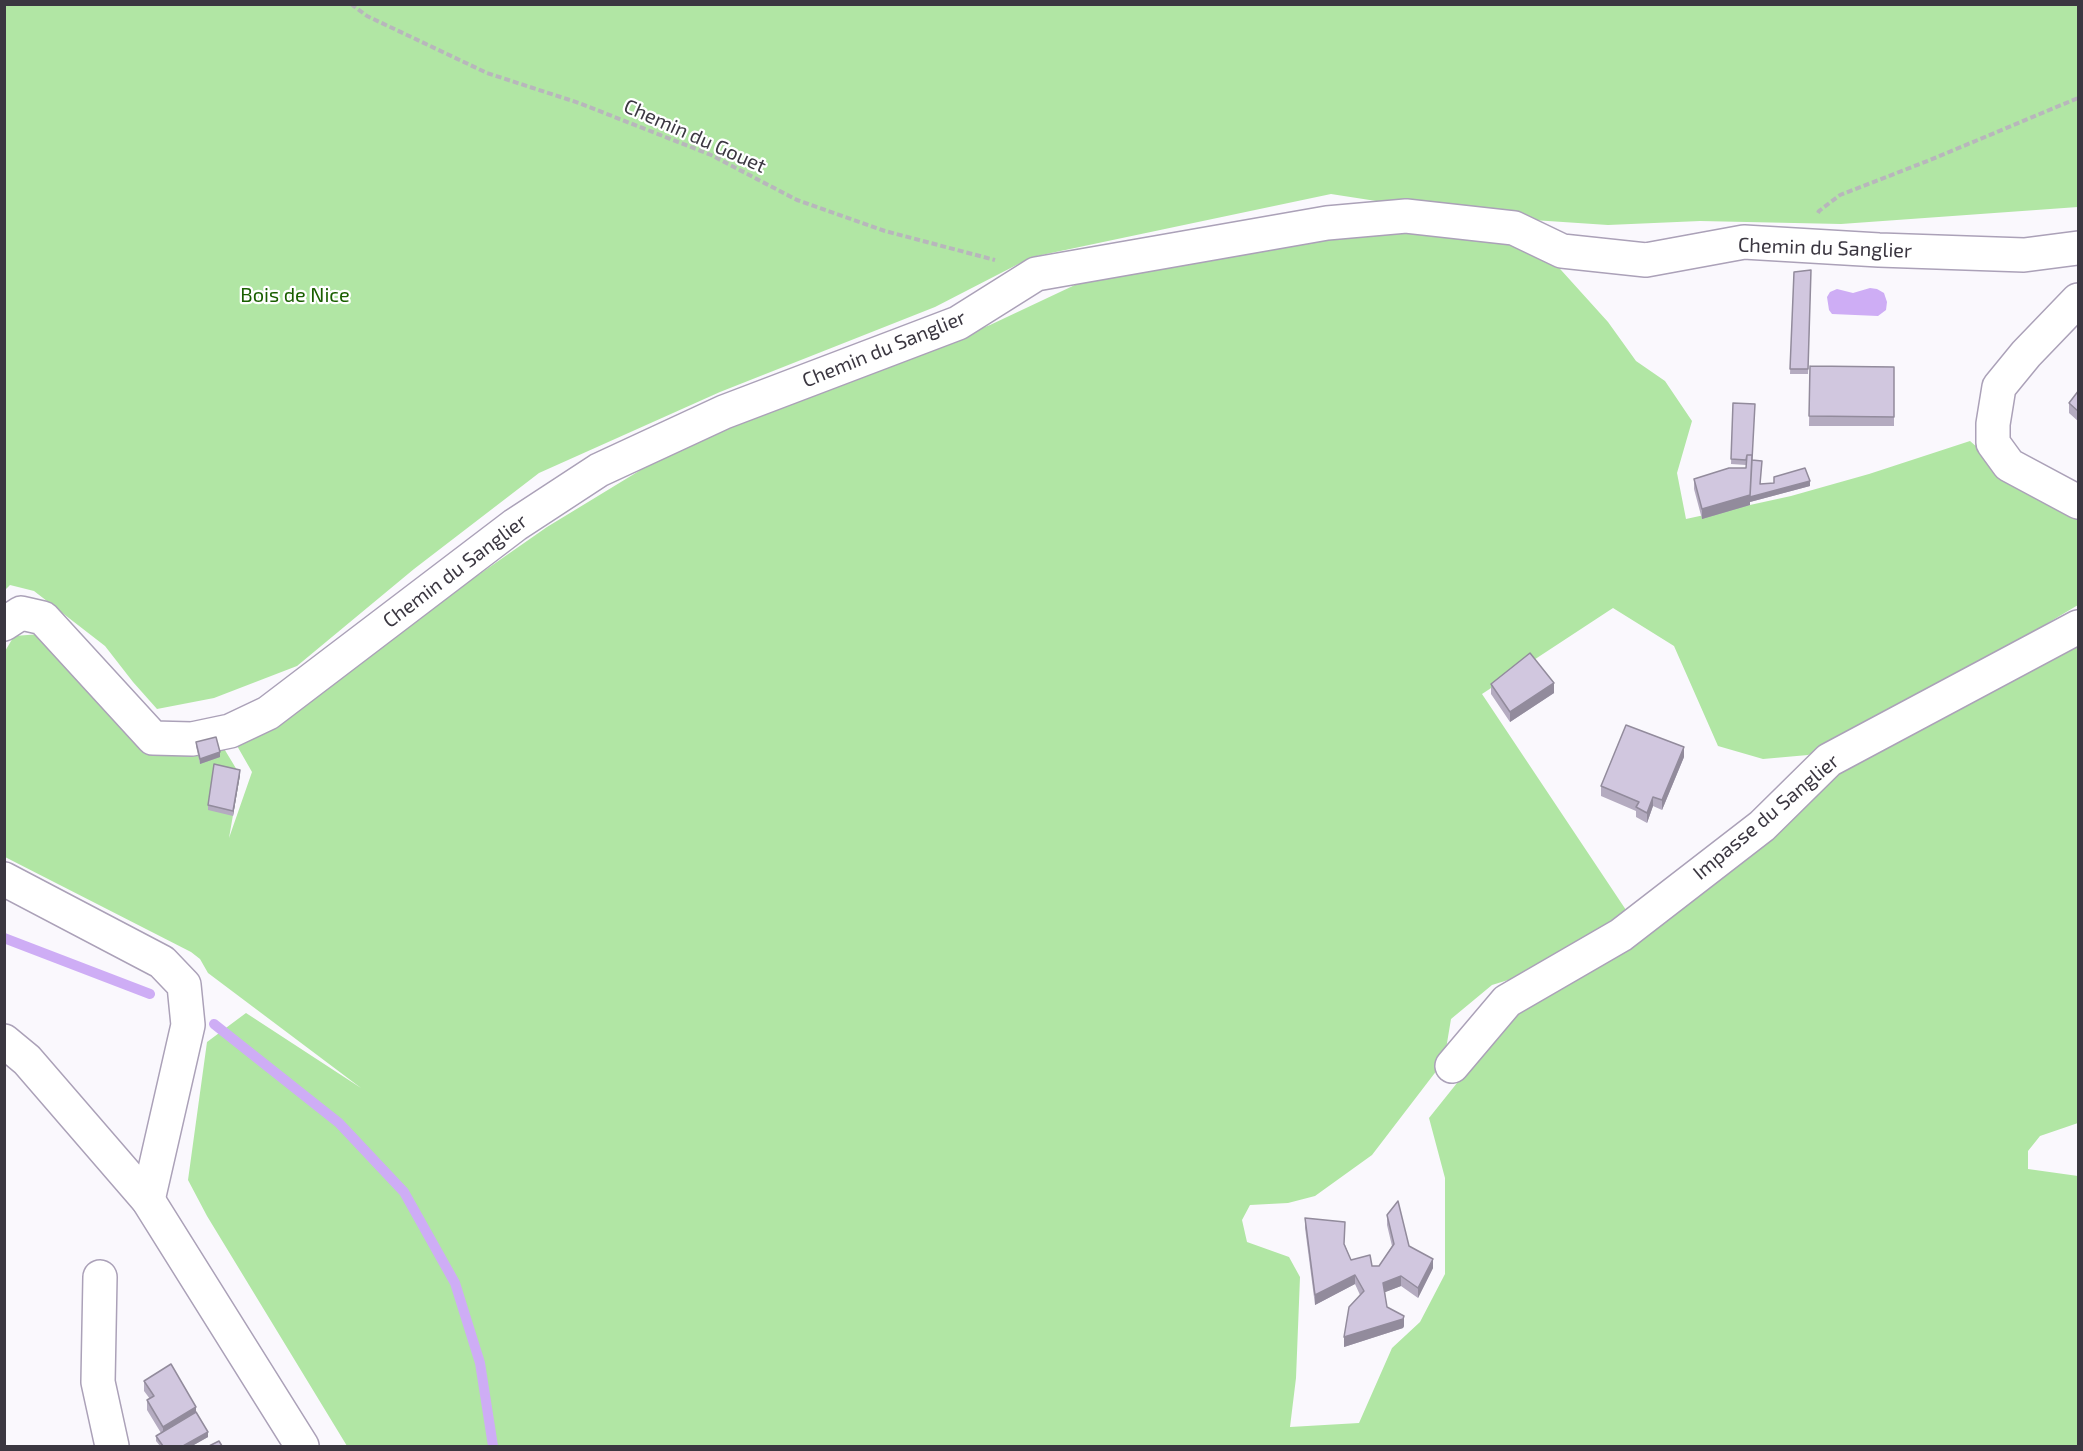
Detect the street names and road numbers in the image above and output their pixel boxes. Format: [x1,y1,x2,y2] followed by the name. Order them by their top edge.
[620,94,770,178] street label: Chemin du Gouet
[1737,233,1913,263] street label: Chemin du Sanglier
[799,305,969,393] street label: Chemin du Sanglier
[378,509,532,633] street label: Chemin du Sanglier
[1688,749,1844,885] street label: Impasse du Sanglier

